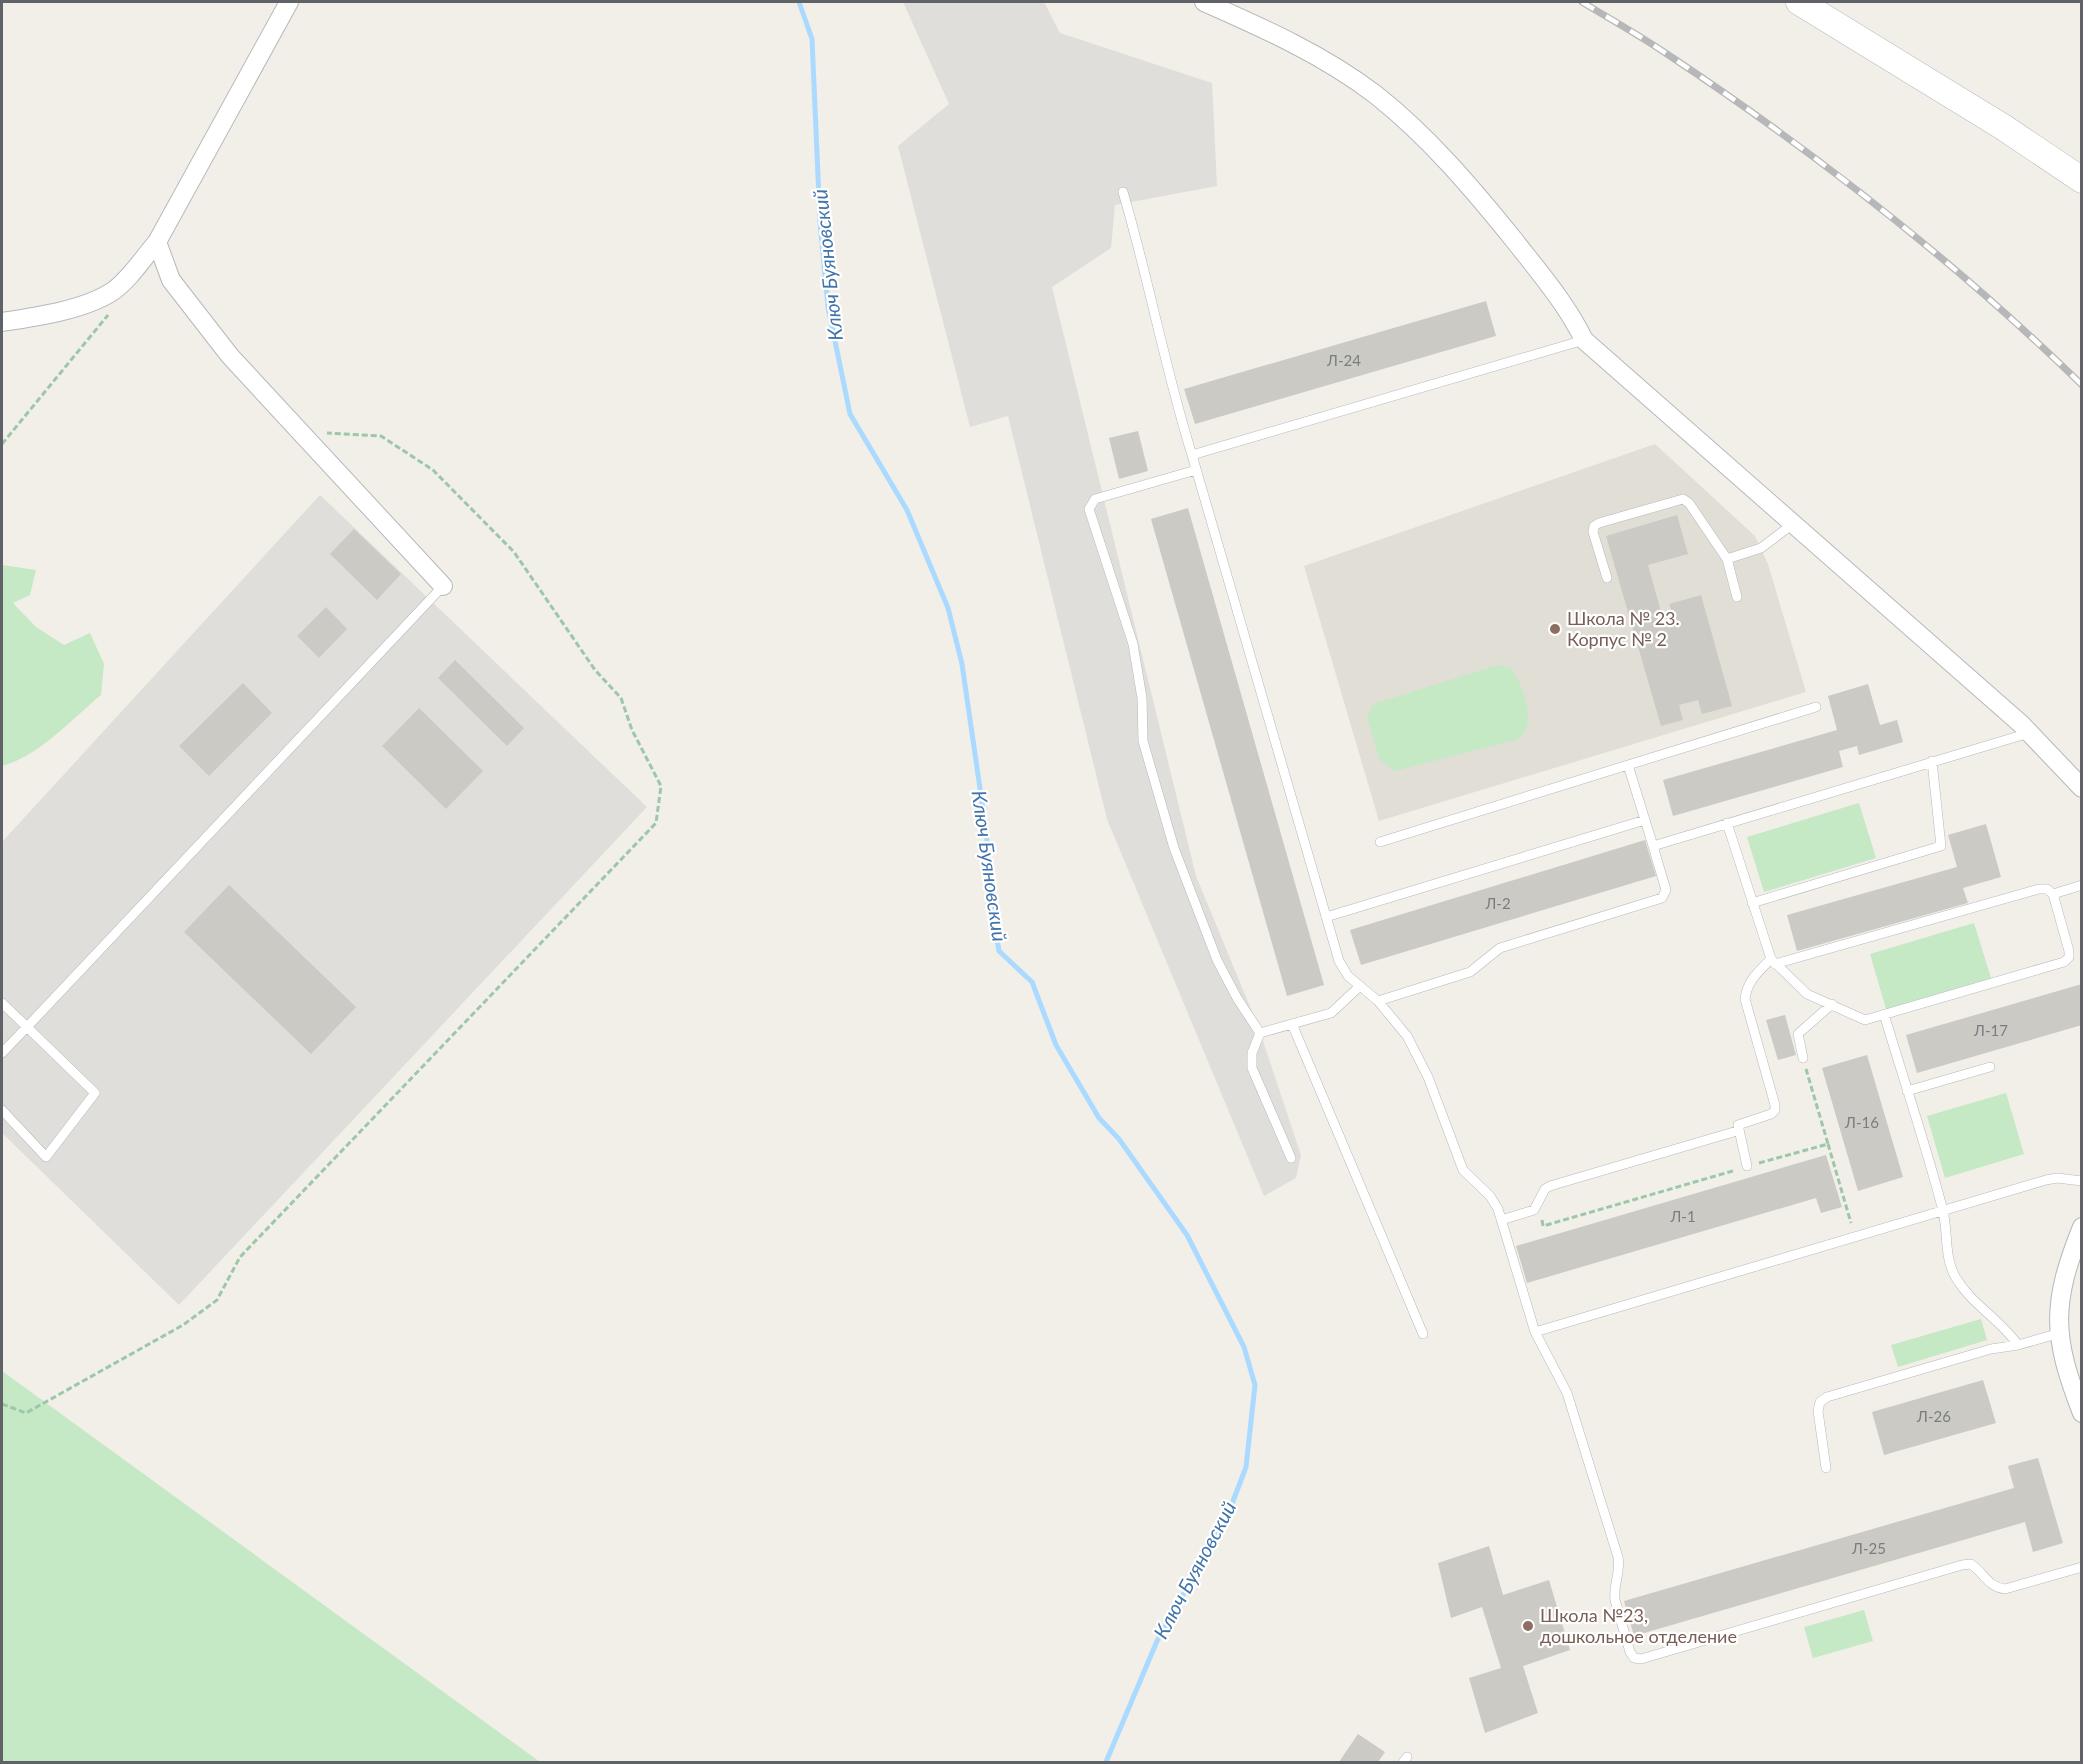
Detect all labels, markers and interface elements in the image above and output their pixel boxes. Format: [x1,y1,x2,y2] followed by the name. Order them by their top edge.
[807,188,847,342] water label: Ключ Буяновский
[1326,351,1361,369] house number: Л-24
[1567,607,1680,650] place label: Школа № 23. Корпус № 2
[1548,622,1562,636] marker: Школа № 23. Корпус № 2
[968,789,1012,943] water label: Ключ Буяновский
[1484,894,1511,912] house number: Л-2
[1973,1021,2008,1039] house number: Л-17
[1844,1113,1879,1131] house number: Л-16
[1669,1207,1696,1225] house number: Л-1
[1916,1407,1951,1425] house number: Л-26
[1148,1497,1240,1642] water label: Ключ Буяновский
[1851,1539,1886,1557] house number: Л-25
[1540,1604,1737,1647] place label: Школа №23, дошкольное отделение
[1521,1619,1535,1633] marker: Школа №23, дошкольное отделение

